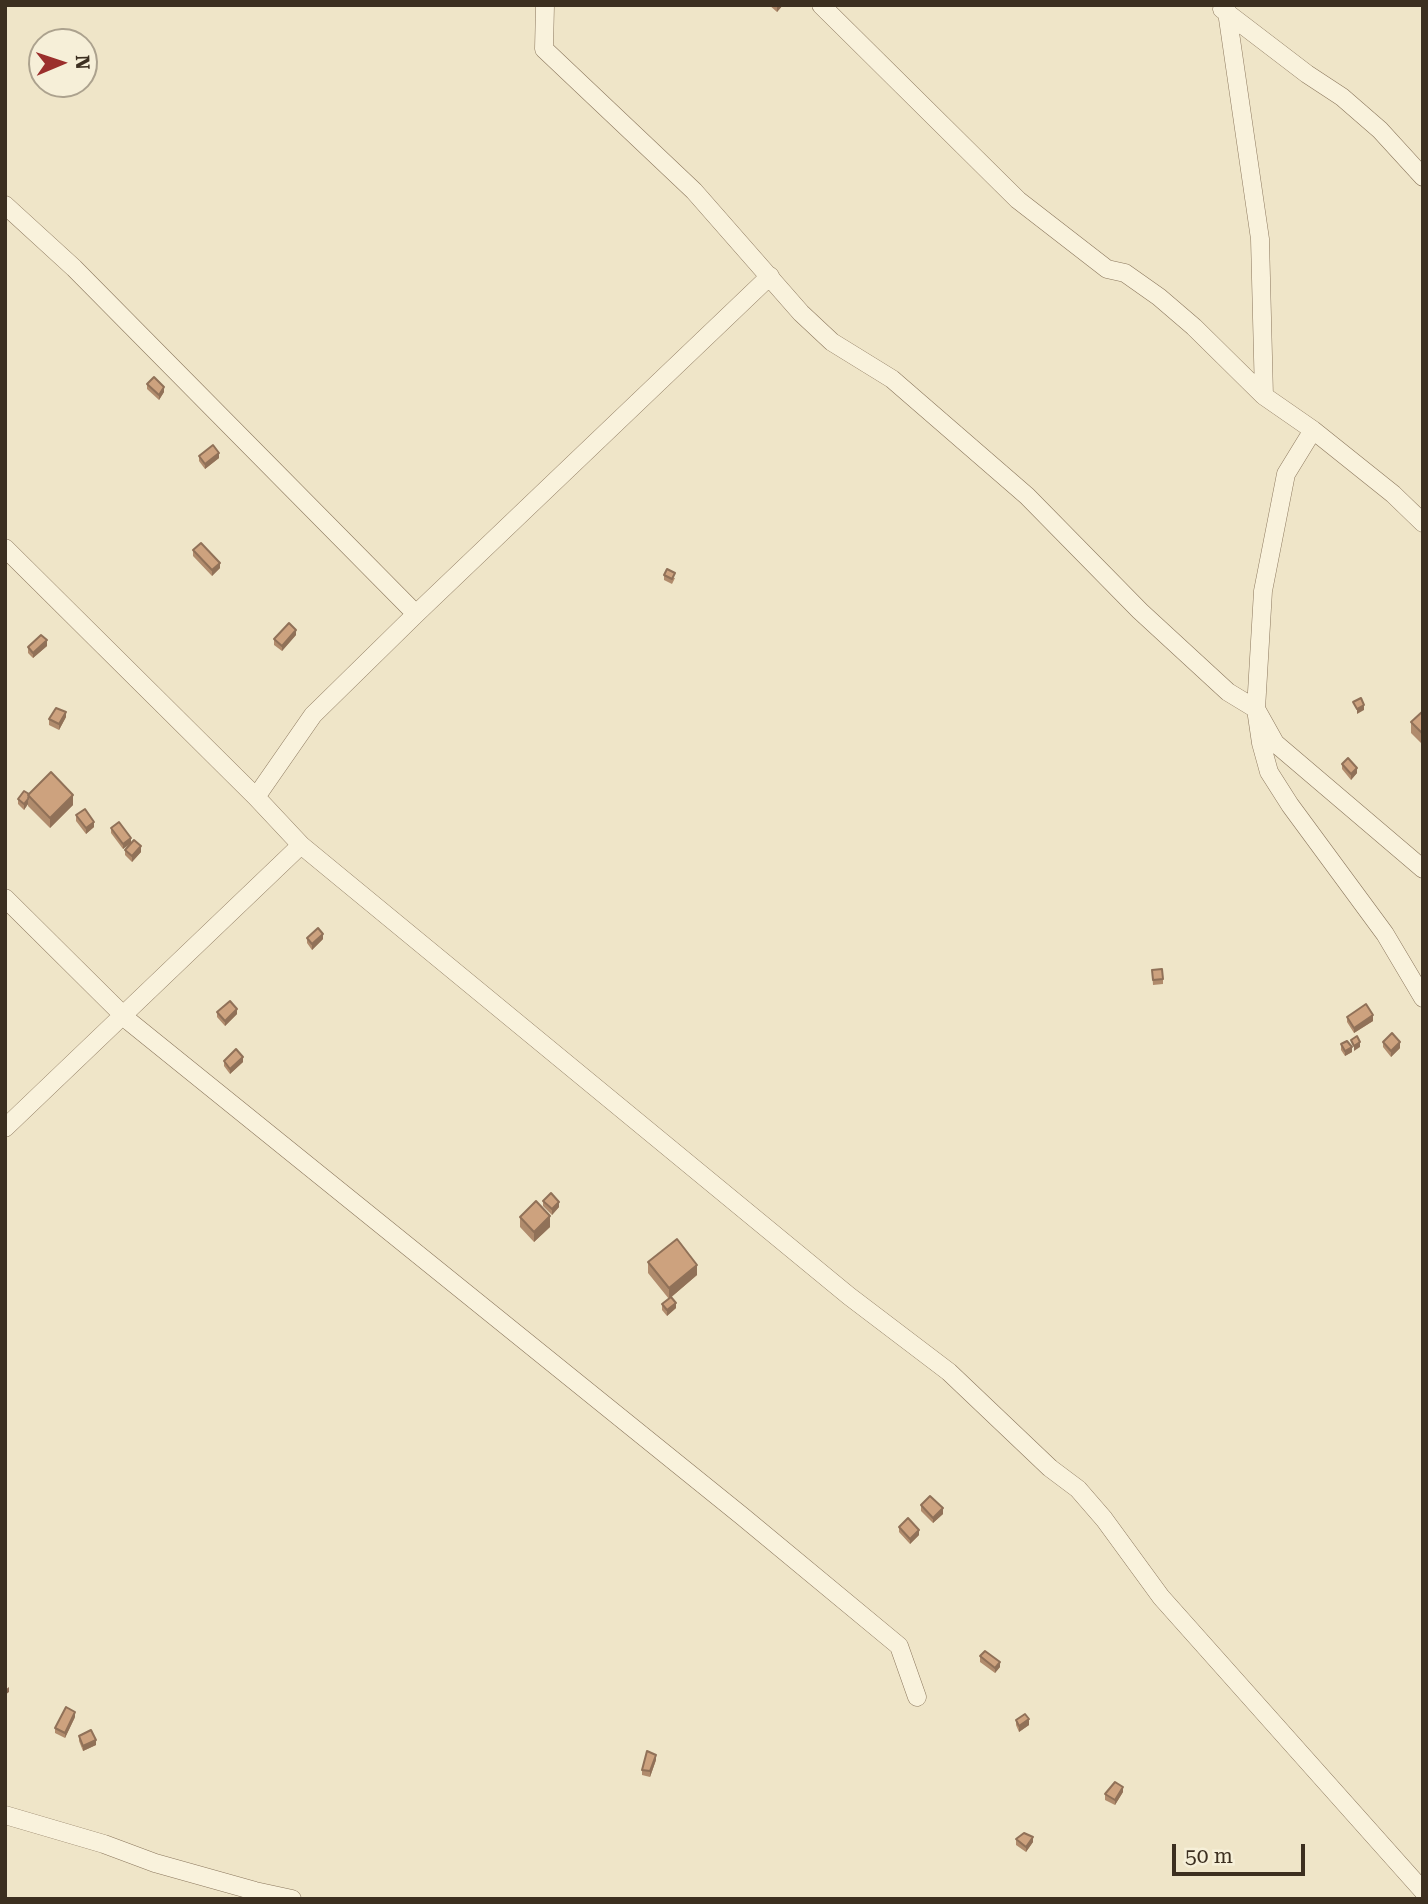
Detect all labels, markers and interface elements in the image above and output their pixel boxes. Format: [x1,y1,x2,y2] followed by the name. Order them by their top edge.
[28,28,98,98] north arrow
[71,55,94,70] text: N
[1176,1830,1309,1874] scale bar
[1185,1844,1233,1868] text: 50 m

